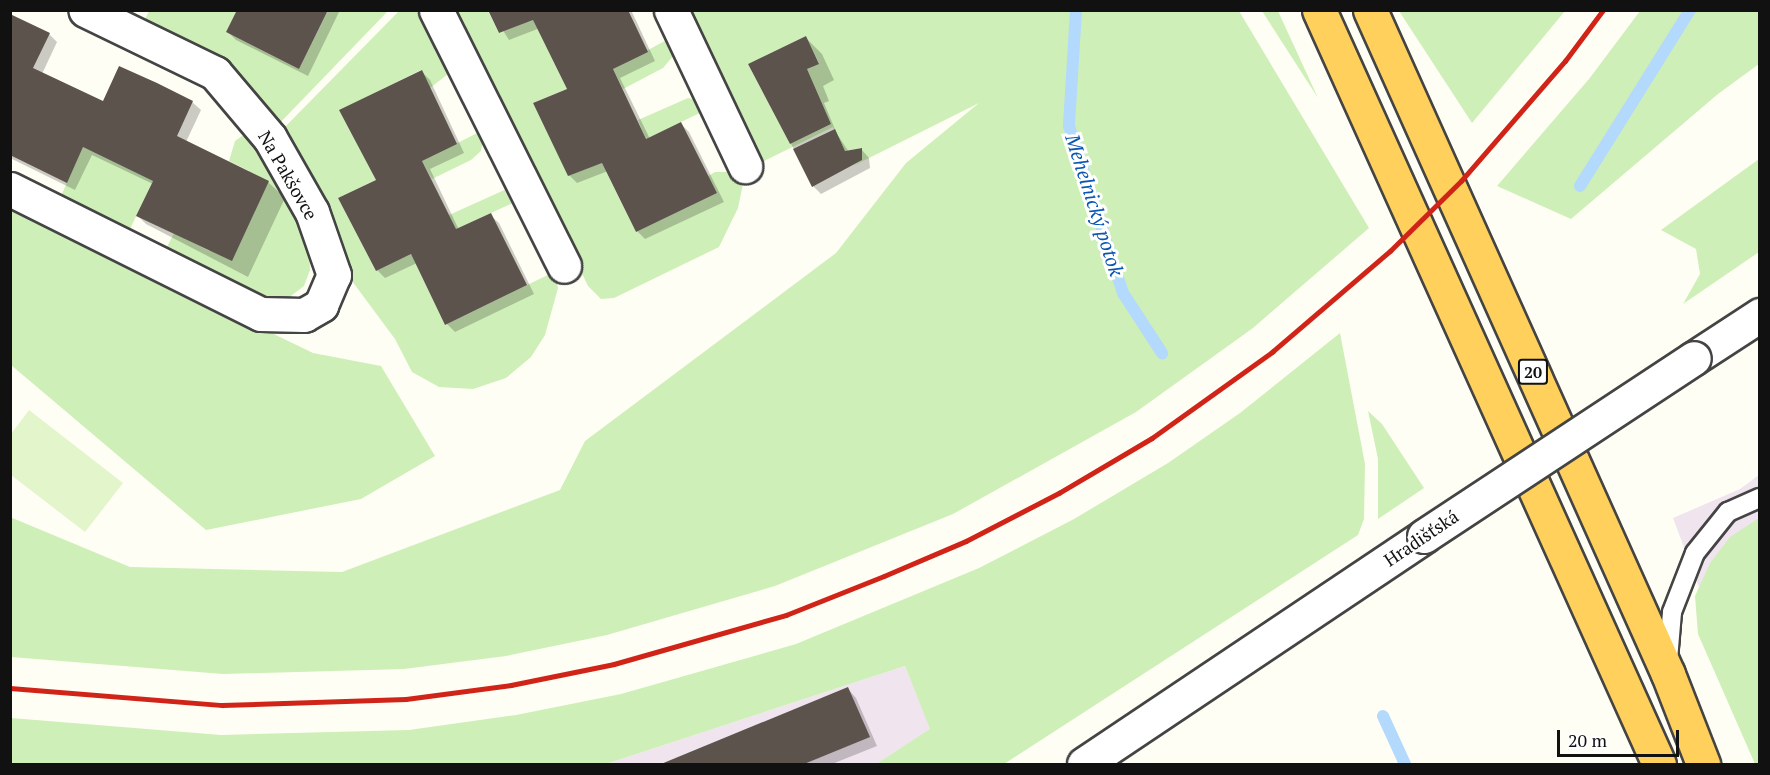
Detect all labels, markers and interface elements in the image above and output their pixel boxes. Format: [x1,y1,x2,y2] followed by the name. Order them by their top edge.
[254,127,322,223] street label: Na Pakšovce
[1061,131,1129,279] water label: Mehelnický potok
[1516,359,1550,385] road number: 20
[1380,505,1462,571] street label: Hradišťská
[1560,718,1682,756] scale bar
[1568,728,1607,752] text: 20 m

